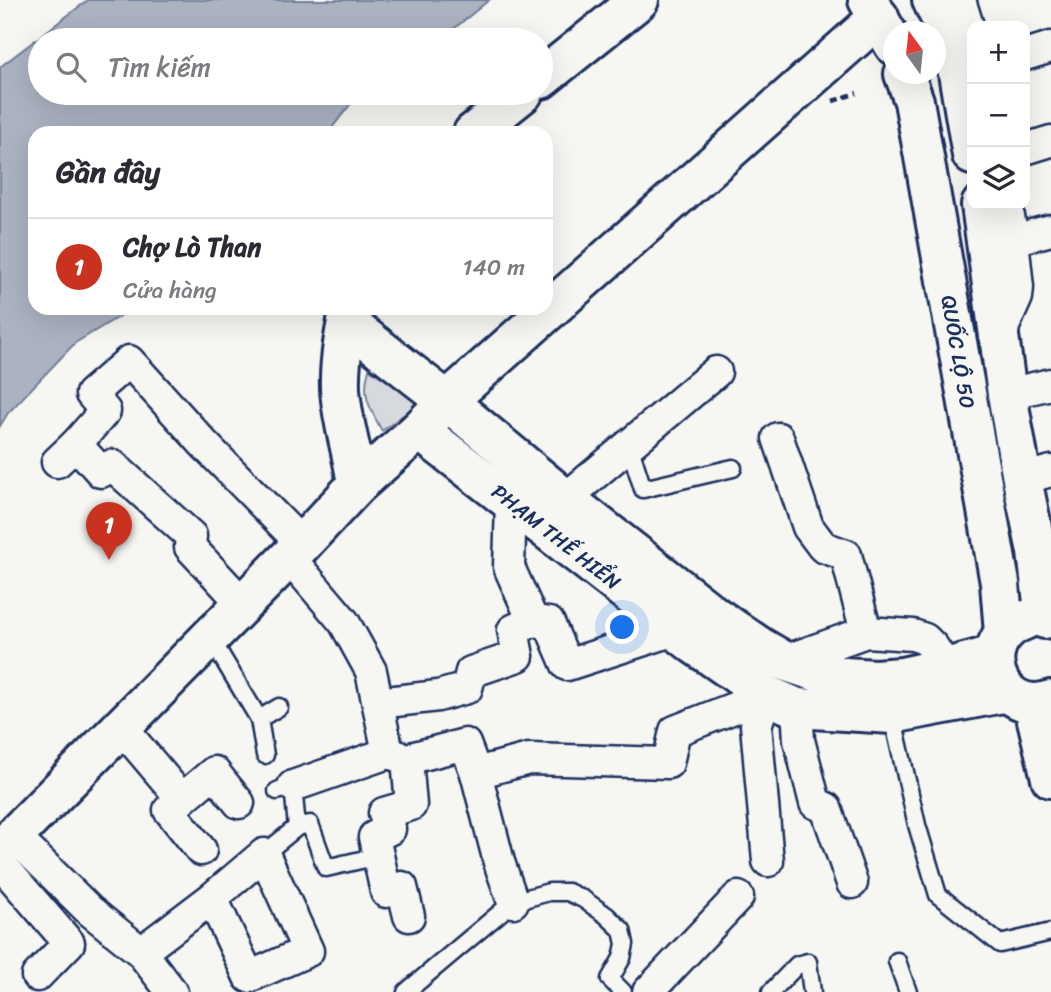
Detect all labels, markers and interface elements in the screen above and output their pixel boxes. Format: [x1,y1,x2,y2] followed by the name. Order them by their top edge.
[883,21,946,84] north arrow
[967,21,1030,210] map controls
[967,21,1030,84] button: +
[28,28,553,105] search box
[108,44,211,90] text: Tìm kiếm
[52,48,90,86] icon: search
[967,84,1030,147] button: −
[56,145,160,199] text: Gần đây
[967,147,1030,210] button: layers
[123,224,261,270] text: Chợ Lò Than
[74,247,84,288] text: 1
[463,247,525,288] text: 140 m
[123,270,217,311] text: Cửa hàng
[929,292,987,412] street label: QUỐC LỘ 50
[483,474,630,600] street label: PHẠM THẾ HIỂN
[86,502,132,560] pin: 1
[605,610,639,644] your location

